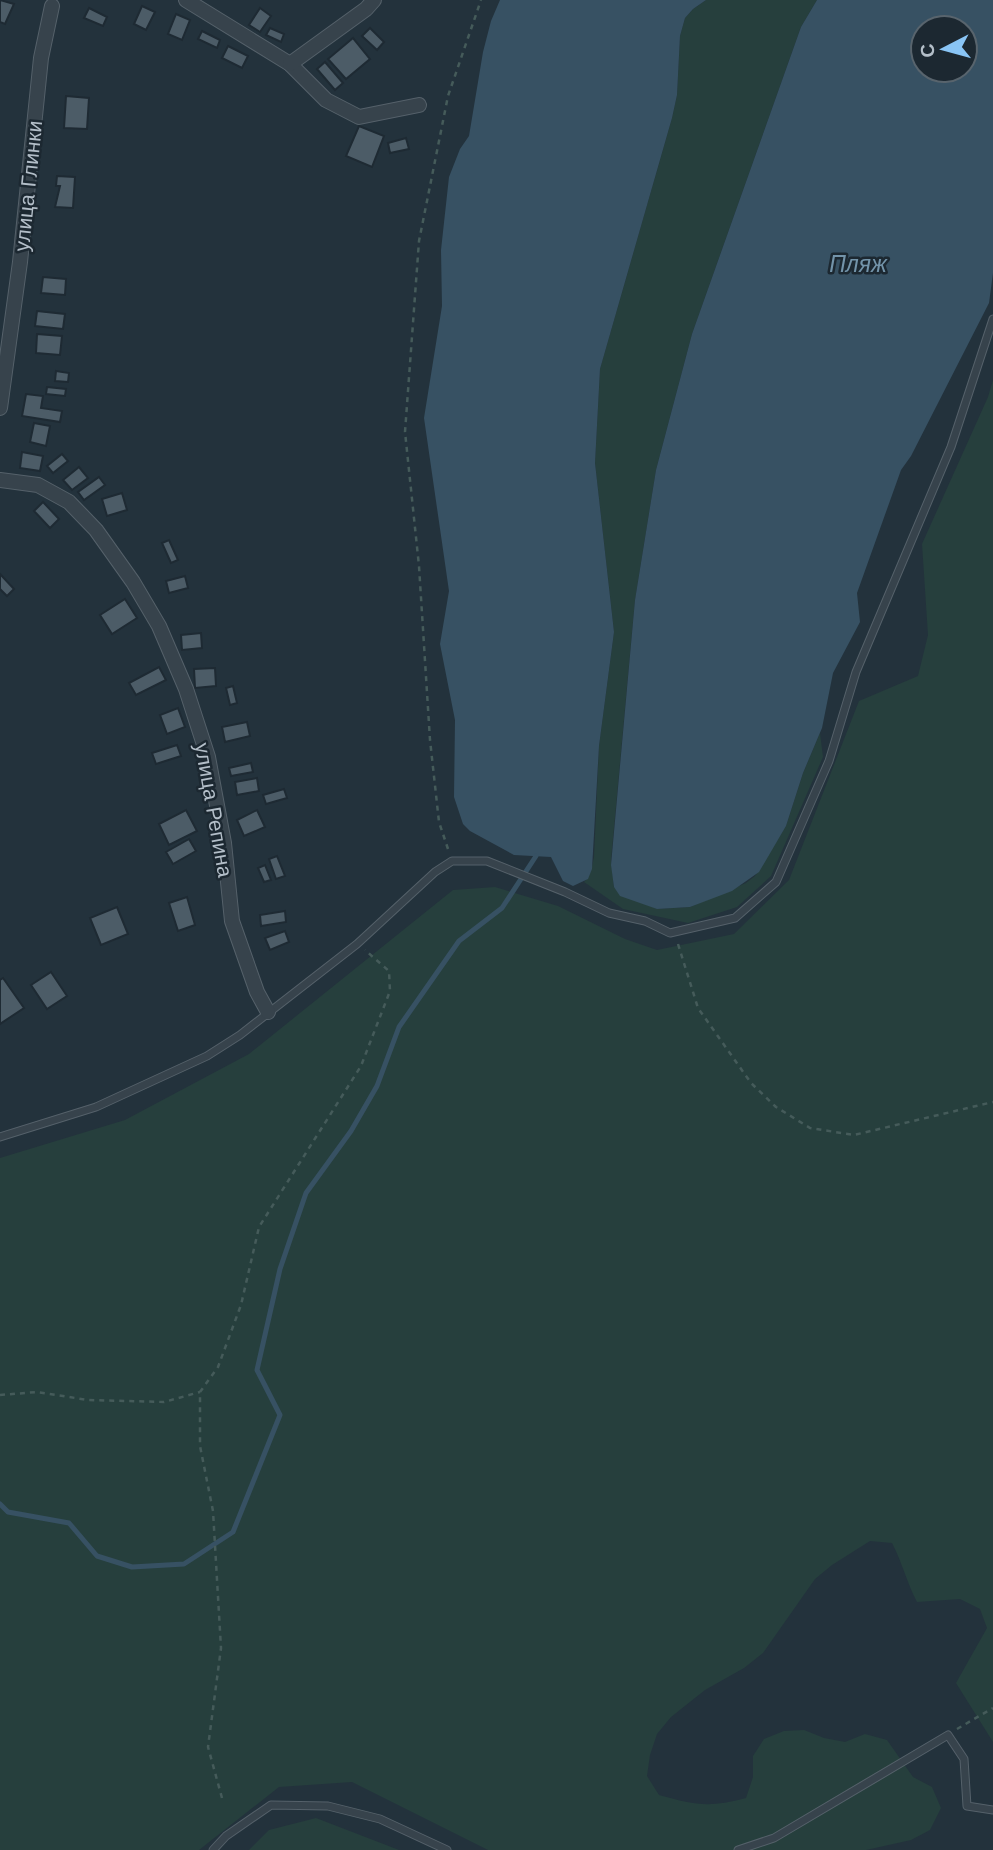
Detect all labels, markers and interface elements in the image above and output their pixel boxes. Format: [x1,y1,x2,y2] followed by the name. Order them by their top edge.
[909,14,979,84] north arrow
[915,42,940,59] text: С
[9,119,47,253] street label: улица Глинки
[829,251,888,278] water label: Пляж
[190,741,238,879] street label: улица Репина

